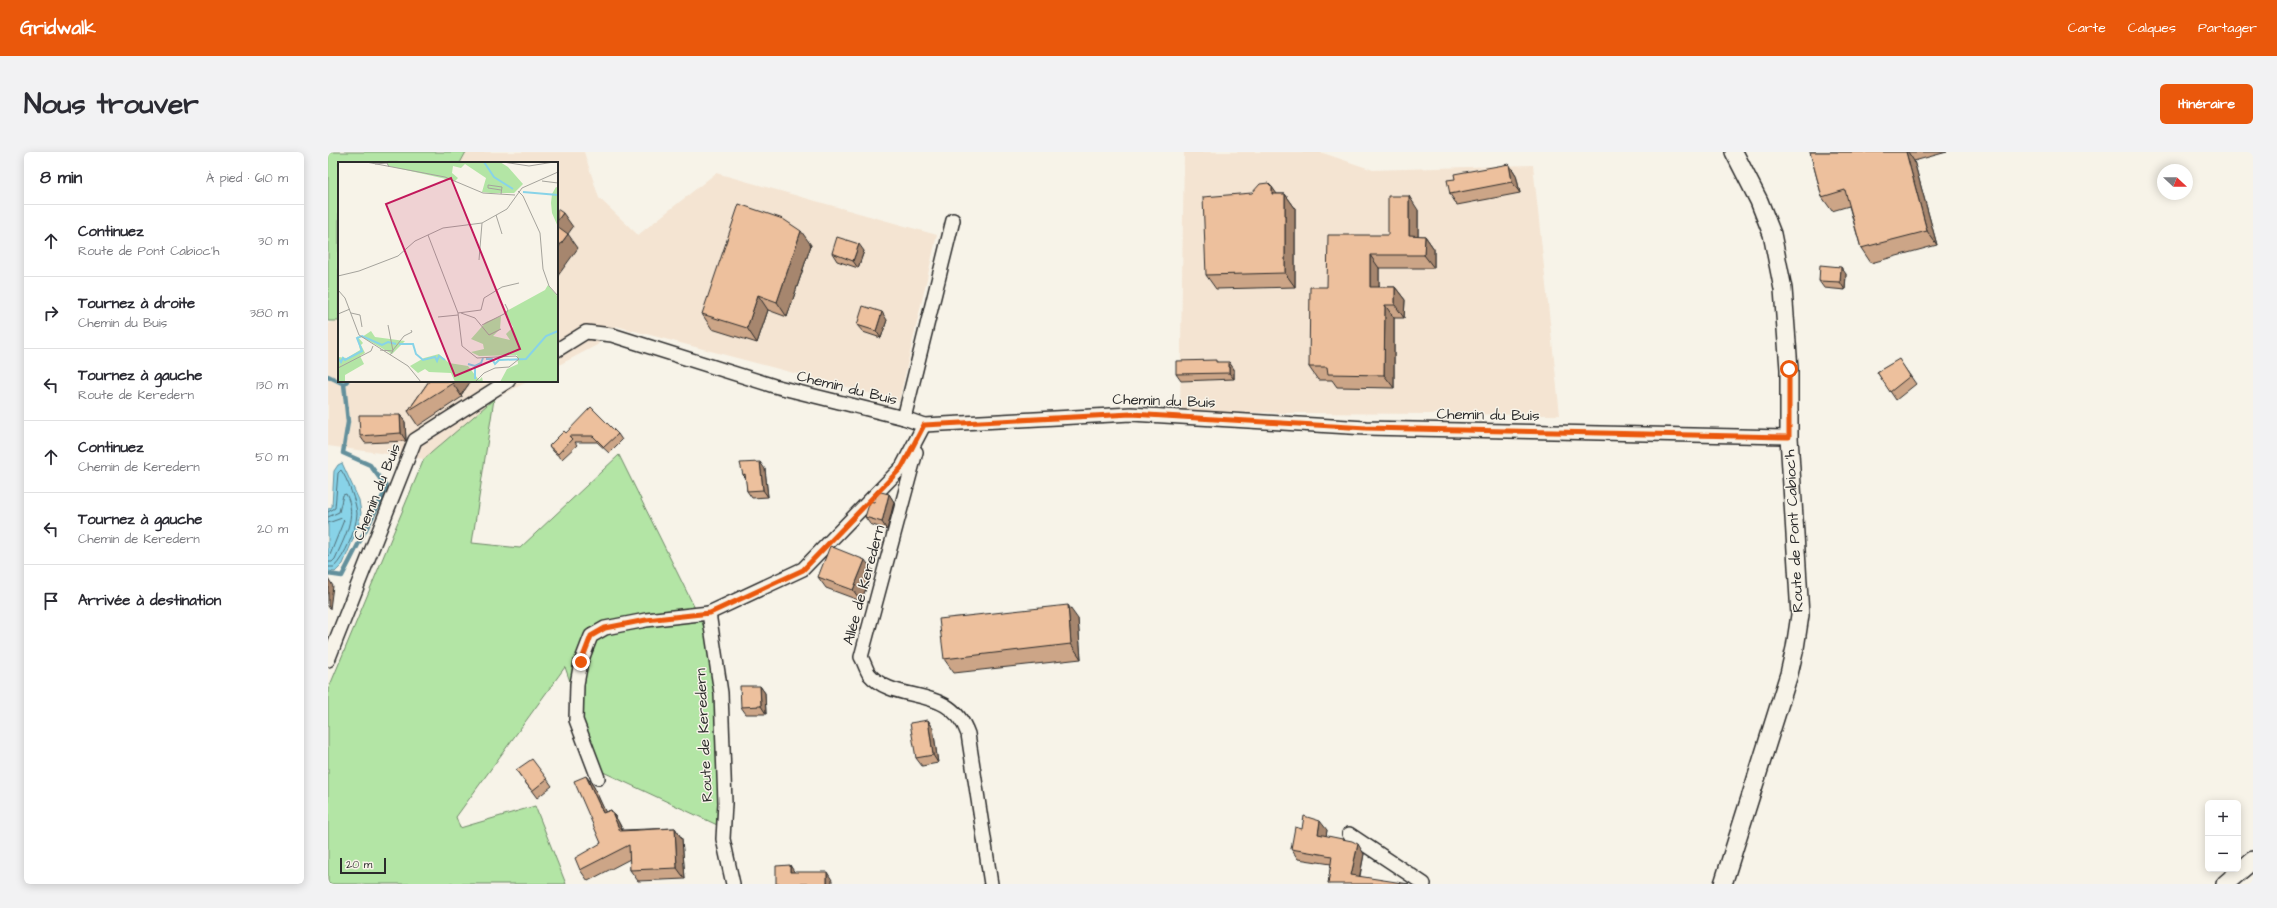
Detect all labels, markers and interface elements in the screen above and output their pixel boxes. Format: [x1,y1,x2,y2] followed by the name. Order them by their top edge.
[20,15,96,42] text: Gridwalk
[2068,18,2106,38] text: Carte
[2128,18,2176,38] text: Calques
[2198,18,2257,38] text: Partager
[2160,84,2253,124] button: Itinéraire
[24,85,199,124] text: Nous trouver
[338,162,558,382] inset map
[2157,164,2193,200] north arrow
[40,166,82,190] text: 8 min
[206,169,288,187] text: À pied · 610 m
[78,221,144,242] text: Continuez
[40,230,62,252] icon: ahead
[258,232,288,250] text: 30 m
[78,242,219,260] text: Route de Pont Cabioc'h
[78,293,195,314] text: Tournez à droite
[40,302,62,324] icon: right
[249,304,288,322] text: 380 m
[78,314,167,332] text: Chemin du Buis
[1780,360,1798,378] route start
[78,365,202,386] text: Tournez à gauche
[794,365,900,411] street label: Chemin du Buis
[40,374,62,396] icon: left
[256,376,288,394] text: 130 m
[78,386,194,404] text: Route de Keredern
[1112,389,1216,413] street label: Chemin du Buis
[1436,404,1540,426] street label: Chemin du Buis
[78,437,144,458] text: Continuez
[348,440,406,544] street label: Chemin du Buis
[40,446,62,468] icon: ahead
[255,448,288,466] text: 50 m
[1779,448,1809,613] street label: Route de Pont Cabioc'h
[78,458,200,476] text: Chemin de Keredern
[78,509,202,530] text: Tournez à gauche
[40,518,62,540] icon: left
[257,520,288,538] text: 20 m
[838,522,890,647] street label: Allée de Keredern
[78,530,200,548] text: Chemin de Keredern
[40,590,62,612] icon: arrive
[78,590,221,611] text: Arrivée à destination
[572,653,590,671] route end
[690,667,718,802] street label: Route de Keredern
[2205,800,2241,872] map controls
[2205,800,2241,836] button: +
[2205,836,2241,872] button: −
[340,856,386,875] scale bar
[346,857,372,872] text: 20 m

